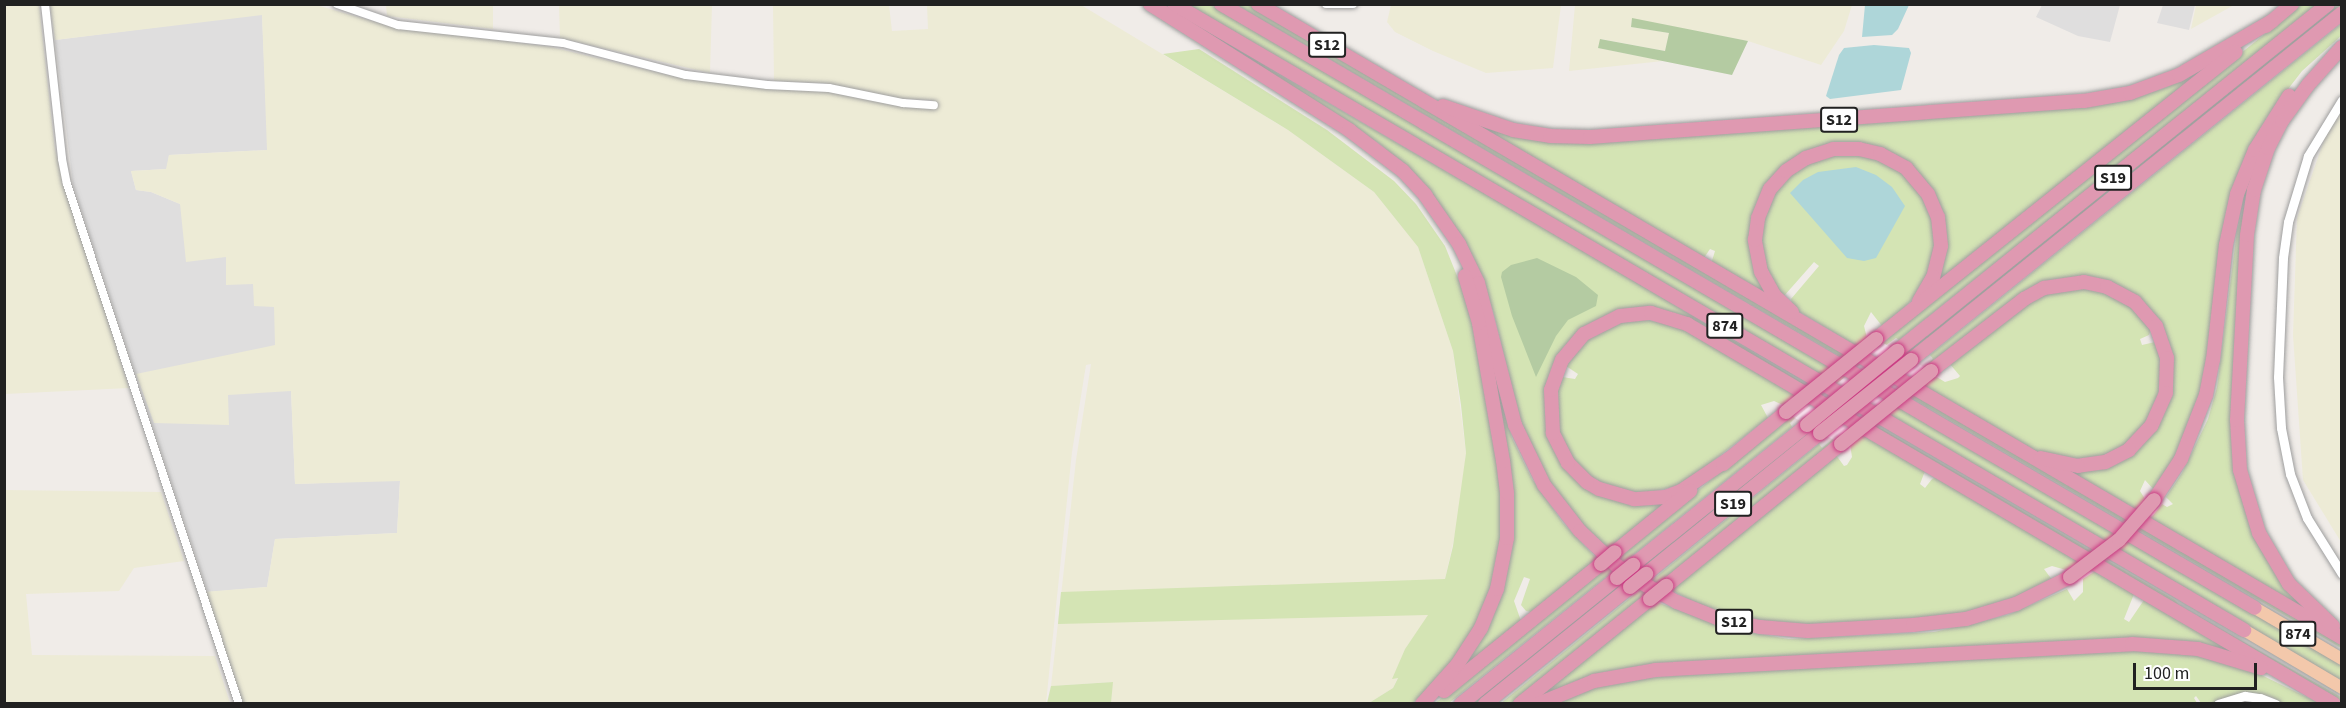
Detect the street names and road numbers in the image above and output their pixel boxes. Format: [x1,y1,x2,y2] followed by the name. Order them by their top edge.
[1308,32,1346,58] road number: S12
[1820,107,1858,133] road number: S12
[2094,165,2132,191] road number: S19
[1706,313,1744,339] road number: 874
[1714,491,1752,517] road number: S19
[1714,609,1754,635] road number: S12
[2278,621,2318,647] road number: 874

